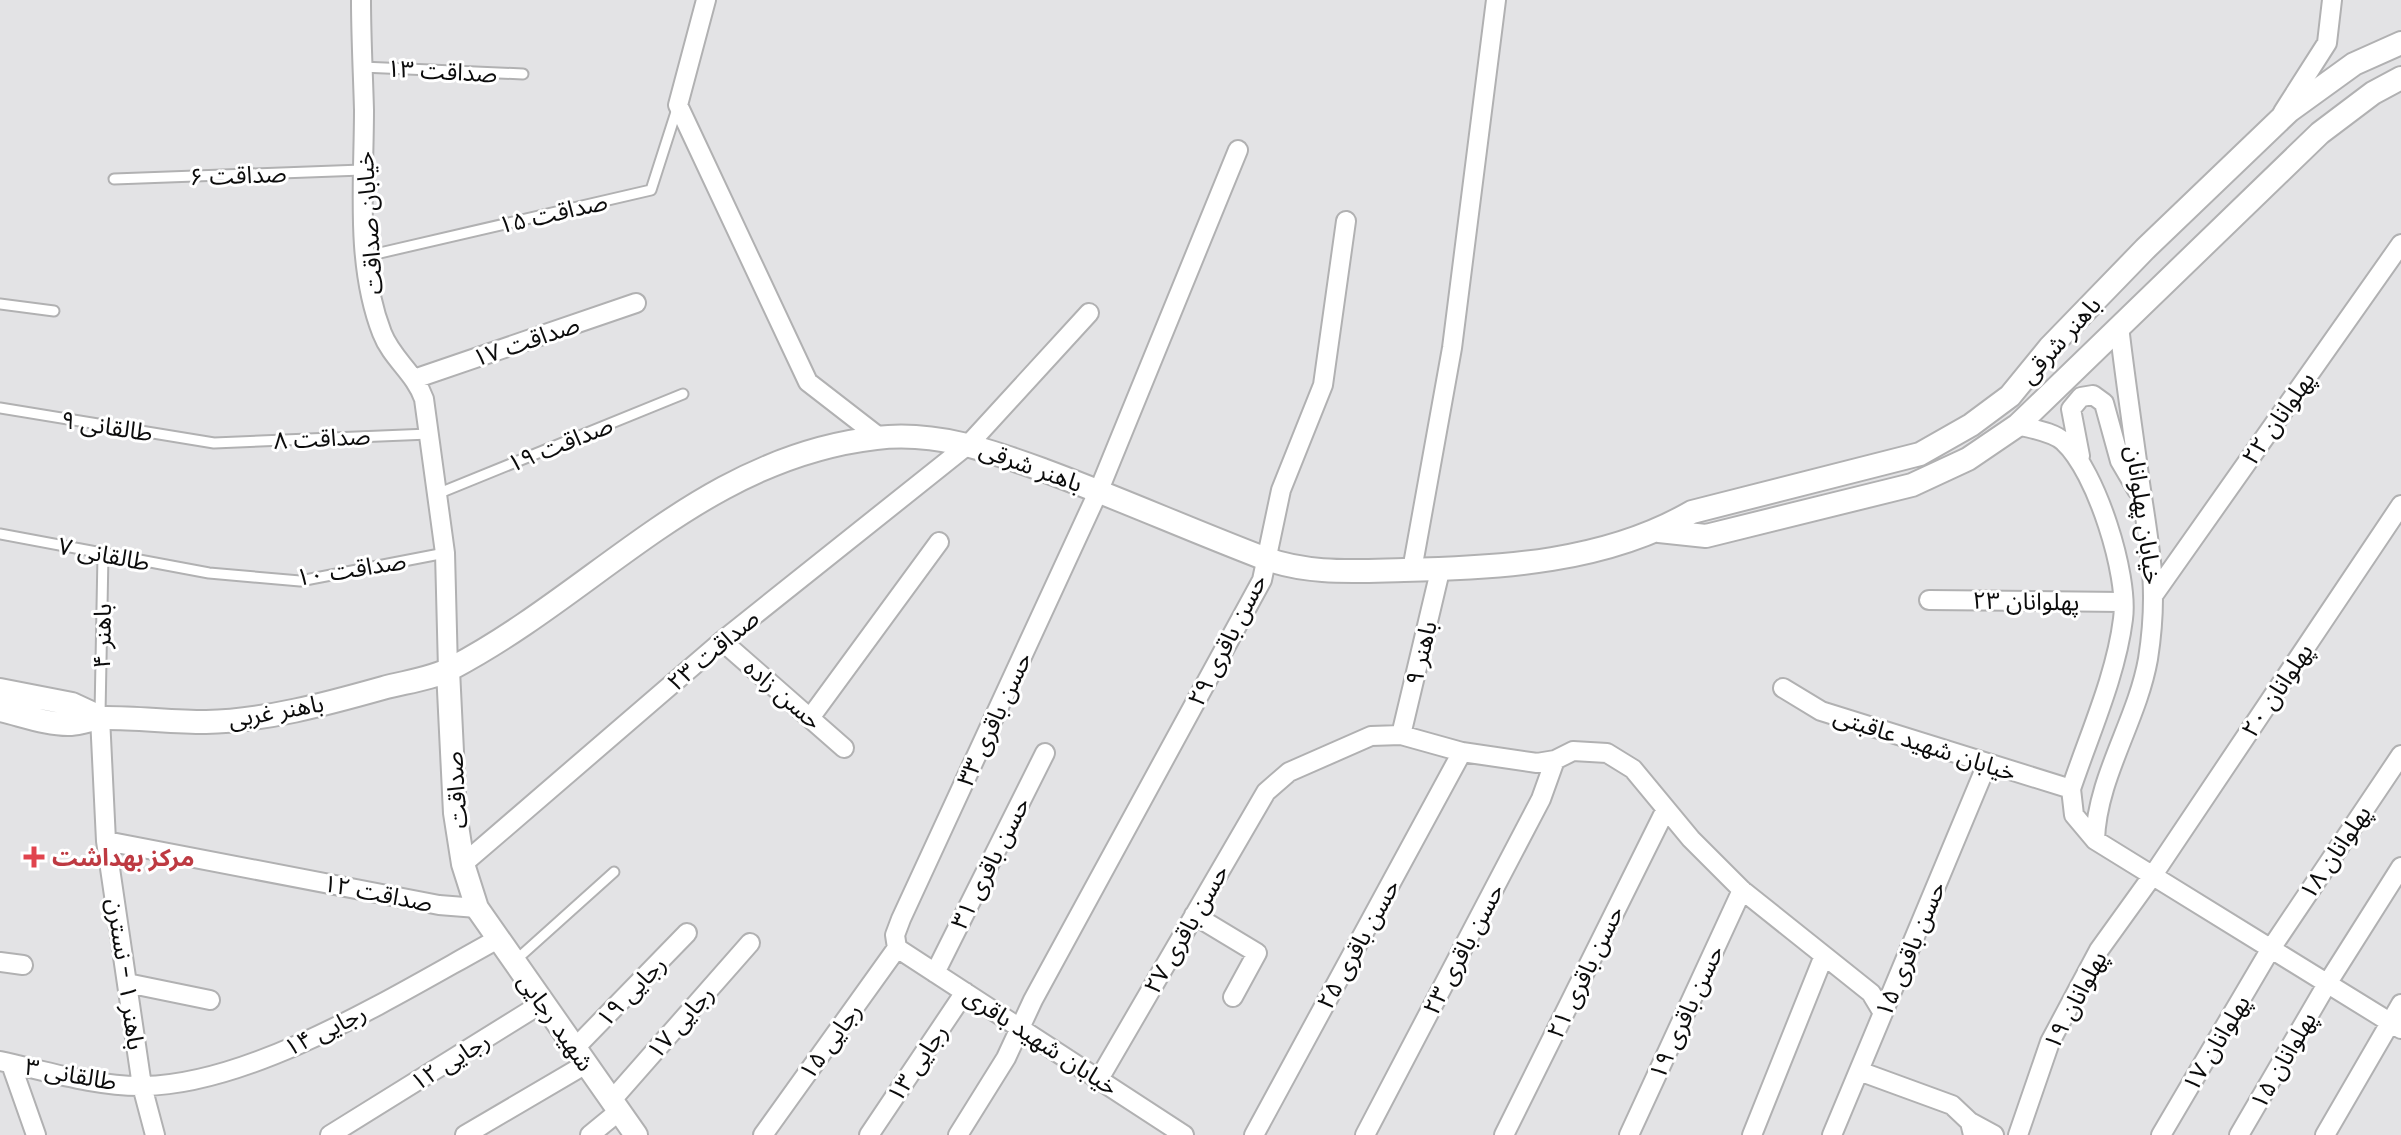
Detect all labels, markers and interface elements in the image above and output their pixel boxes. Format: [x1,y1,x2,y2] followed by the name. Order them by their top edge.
[386,52,498,90] street label: صداقت ۱۳
[348,150,390,296] street label: خیابان صداقت
[189,157,287,193] street label: صداقت ۶
[495,184,611,242] street label: صداقت ۱۵
[2012,289,2108,391] street label: باهنر شرقی
[468,307,584,375] street label: صداقت ۱۷
[2234,365,2322,471] street label: پهلوانان ۲۲
[59,402,155,450] street label: طالقانی ۹
[502,408,618,480] street label: صداقت ۱۹
[273,419,371,457] street label: صداقت ۸
[975,432,1087,500] street label: باهنر شرقی
[2118,443,2170,587] street label: خیابان پهلوانان
[55,529,153,579] street label: طالقانی ۷
[294,544,408,594] street label: صداقت ۱۰
[1180,568,1274,712] street label: حسن باقری ۲۹
[1972,584,2080,618] street label: پهلوانان ۲۳
[660,602,766,698] street label: صداقت ۲۳
[85,603,119,669] street label: باهنر ۴
[1397,617,1445,689] street label: باهنر ۹
[2233,636,2321,744] street label: پهلوانان ۲۰
[949,647,1039,791] street label: حسن باقری ۳۳
[737,651,829,737] street label: حسن زاده
[226,686,326,736] street label: باهنر غربی
[1829,699,2021,789] street label: خیابان شهید عاقبتی
[437,750,475,830] street label: صداقت
[943,791,1037,935] street label: حسن باقری ۳۱
[2291,798,2379,906] street label: پهلوانان ۱۸
[52,841,194,874] place label: مرکز بهداشت
[23,846,45,868] marker: مرکز بهداشت
[1136,858,1236,1000] street label: حسن باقری ۲۷
[320,866,436,920] street label: صداقت ۱۲
[1309,873,1407,1015] street label: حسن باقری ۲۵
[1867,876,1953,1022] street label: حسن باقری ۱۵
[1415,878,1511,1020] street label: حسن باقری ۲۳
[99,896,153,1052] street label: باهنر ۱ - نسترن
[1539,900,1631,1044] street label: حسن باقری ۲۱
[1641,940,1731,1084] street label: حسن باقری ۱۹
[2035,945,2115,1055] street label: پهلوانان ۱۹
[589,948,673,1034] street label: رجایی ۱۹
[510,966,602,1078] street label: شهید رجایی
[639,978,721,1066] street label: رجایی ۱۷
[958,979,1124,1103] street label: خیابان شهید باقری
[2174,988,2258,1098] street label: پهلوانان ۱۷
[278,996,372,1064] street label: رجایی ۱۴
[791,996,869,1086] street label: رجایی ۱۵
[2242,1005,2324,1115] street label: پهلوانان ۱۵
[879,1017,955,1109] street label: رجایی ۱۳
[404,1024,496,1098] street label: رجایی ۱۲
[23,1050,119,1098] street label: طالقانی ۳

